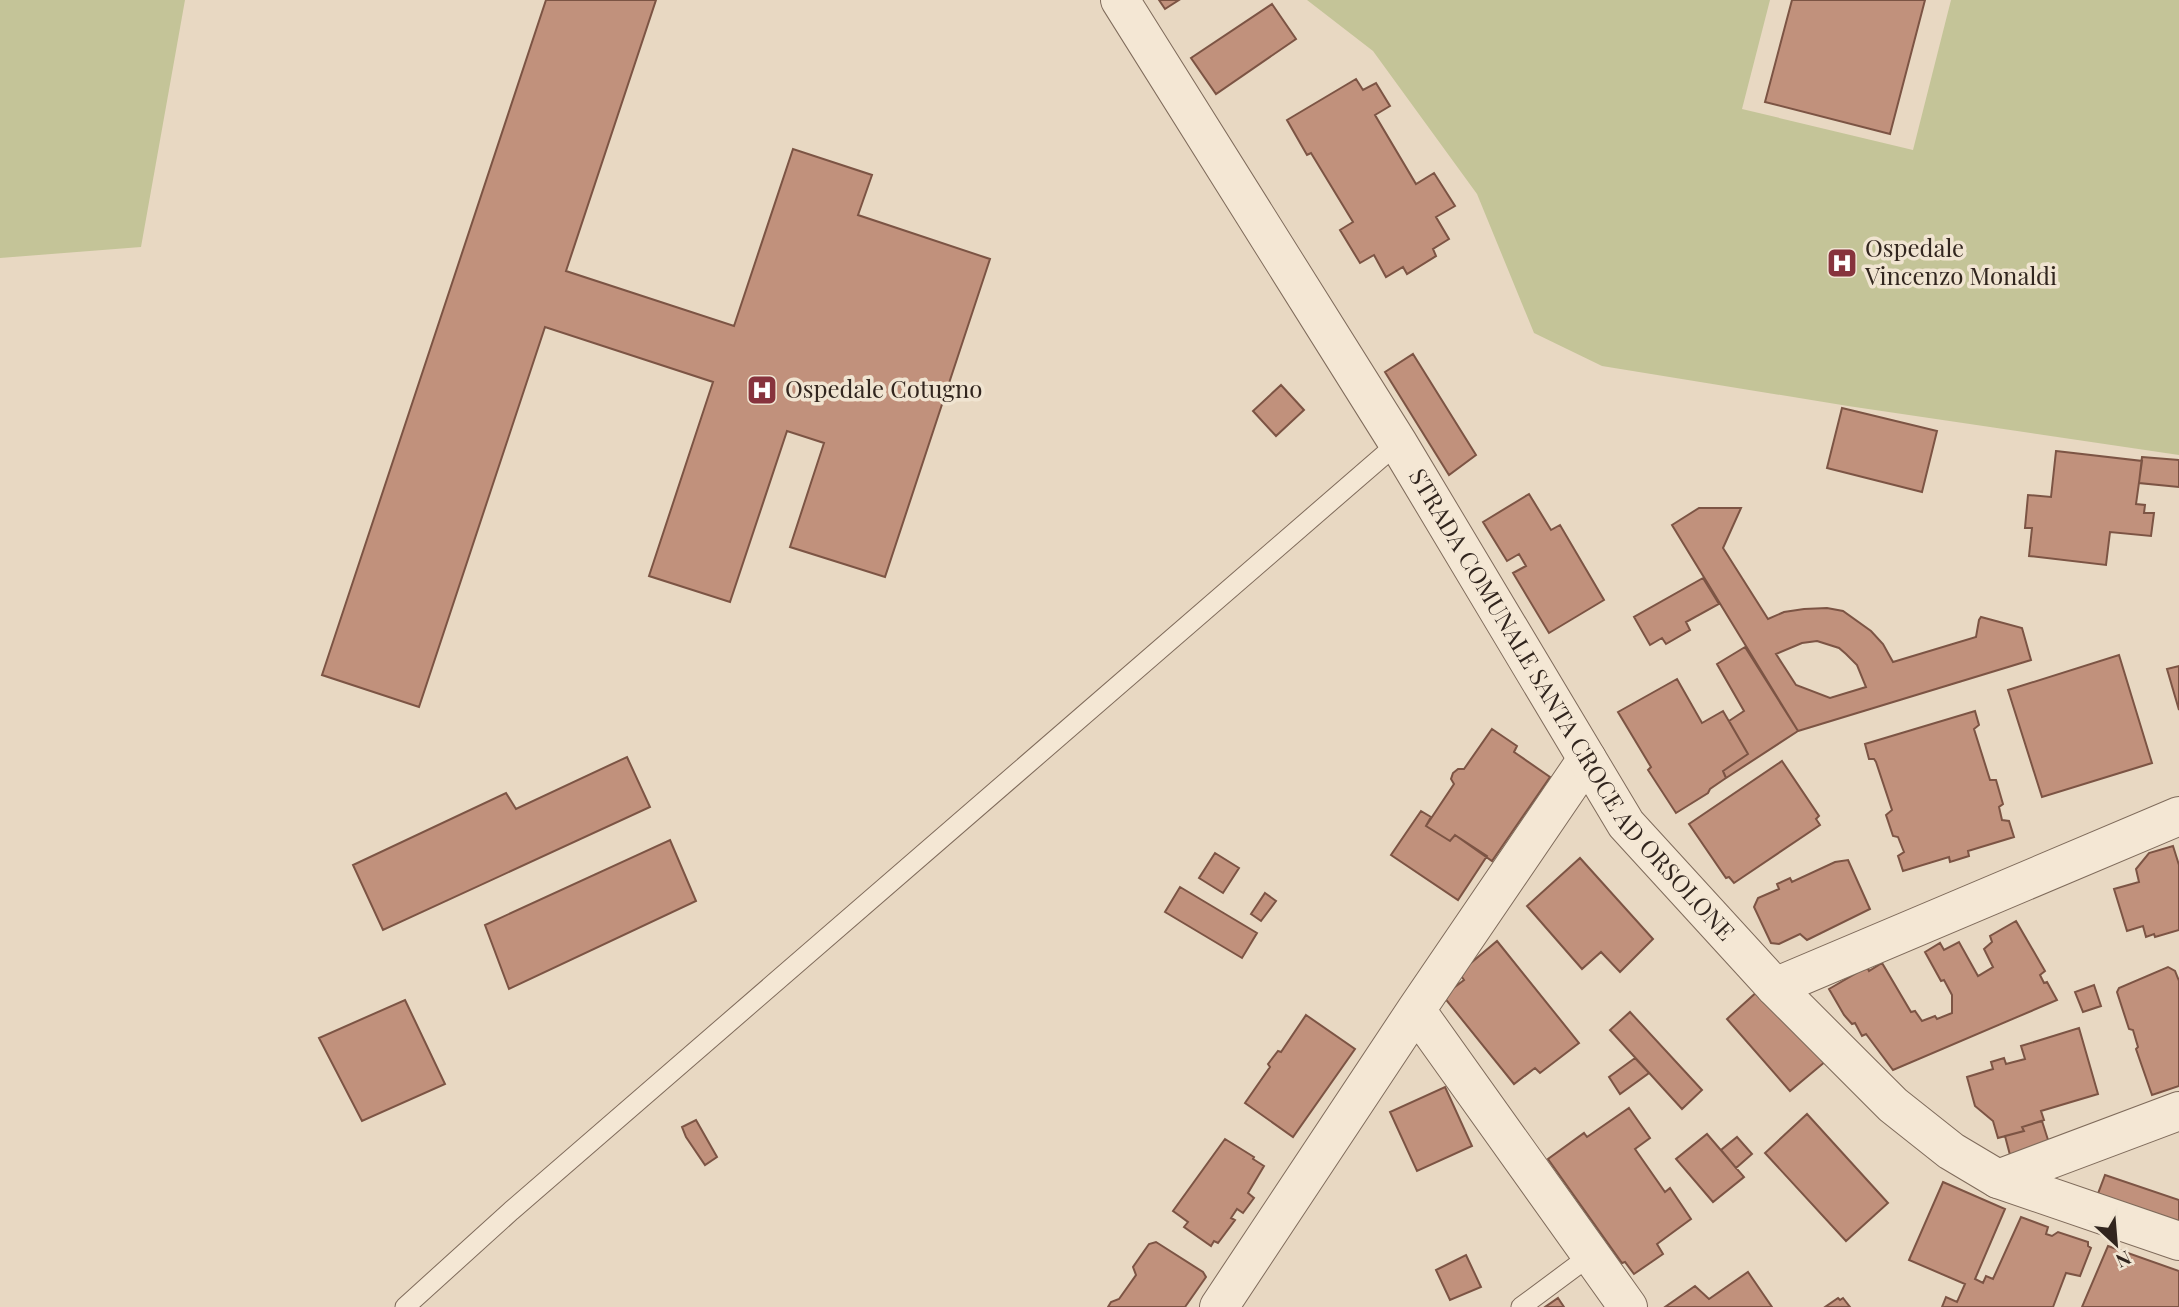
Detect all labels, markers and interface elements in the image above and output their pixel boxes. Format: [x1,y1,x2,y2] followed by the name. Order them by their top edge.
[1864,231,2057,291] place label: Ospedale Vincenzo Monaldi
[1825,246,1859,280] hospital icon: Ospedale Vincenzo Monaldi
[785,372,983,404] place label: Ospedale Cotugno
[745,373,779,407] hospital icon: Ospedale Cotugno
[1403,462,1743,946] street label: STRADA COMUNALE SANTA CROCE AD ORSOLONE
[2081,1209,2151,1279] north arrow
[2112,1245,2136,1275] text: N

